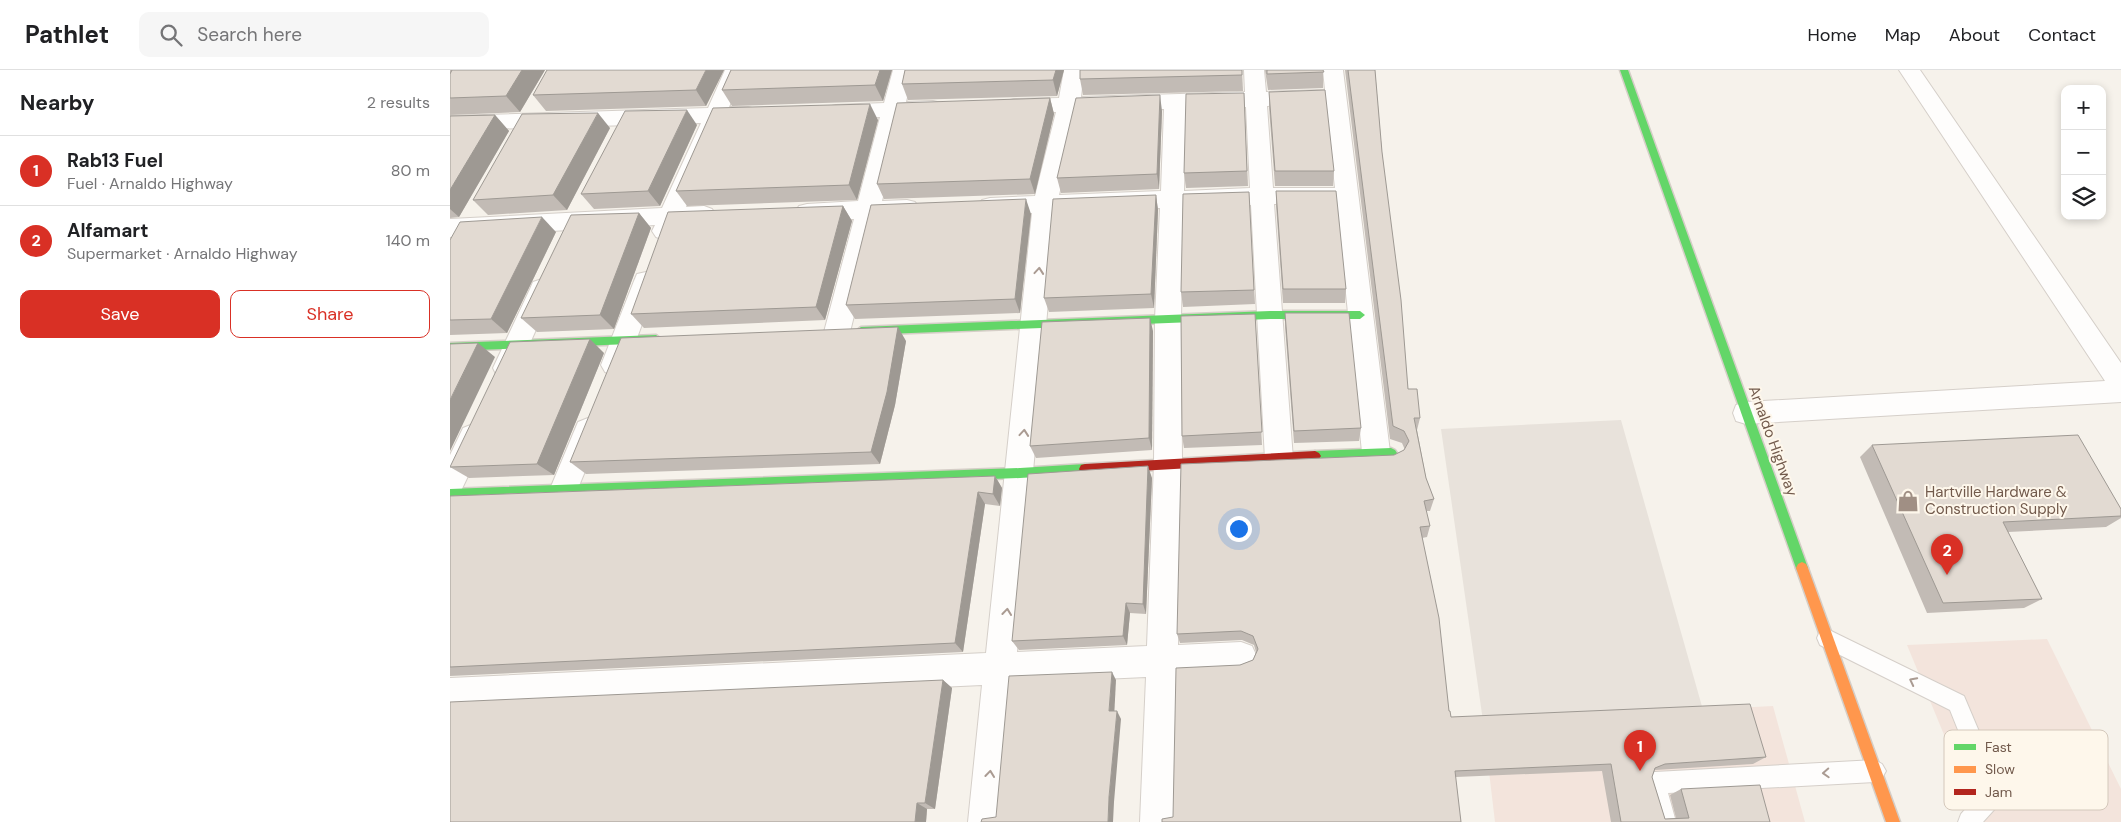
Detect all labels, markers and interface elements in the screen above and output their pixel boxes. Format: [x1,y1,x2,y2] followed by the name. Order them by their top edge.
[139,12,489,57] search box
[25,19,109,50] text: Pathlet
[157,21,185,49] icon: search
[197,22,302,47] text: Search here
[1807,23,1857,47] text: Home
[1885,23,1921,47] text: Map
[1949,23,2000,47] text: About
[2028,23,2096,47] text: Contact
[2061,85,2106,220] map controls
[2061,85,2106,130] button: +
[20,89,94,117] text: Nearby
[367,92,430,113] text: 2 results
[2061,130,2106,175] button: −
[67,148,163,173] text: Rab13 Fuel
[33,160,39,181] text: 1
[391,160,430,181] text: 80 m
[67,173,233,194] text: Fuel · Arnaldo Highway
[2061,175,2106,220] button: layers
[67,218,148,243] text: Alfamart
[31,230,41,251] text: 2
[386,230,430,251] text: 140 m
[67,243,298,264] text: Supermarket · Arnaldo Highway
[1033,267,1044,275] one-way arrow
[20,290,220,338] button: Save
[230,290,430,338] button: Share
[1744,383,1802,500] street label: Arnaldo Highway
[1018,428,1029,436] one-way arrow
[1925,482,2068,519] place label: Hartville Hardware & Construction Supply
[1895,488,1921,514] shop icon: Hartville Hardware & Construction Supply
[1226,516,1252,542] your location
[1931,534,1963,575] pin: 2
[1001,608,1012,616] one-way arrow
[1909,677,1918,687] one-way arrow
[1624,730,1656,771] pin: 1
[1944,730,2108,810] legend
[1985,738,2012,756] text: Fast
[1985,760,2015,778] text: Slow
[1822,768,1830,779] one-way arrow
[984,769,995,777] one-way arrow
[1985,783,2012,801] text: Jam

